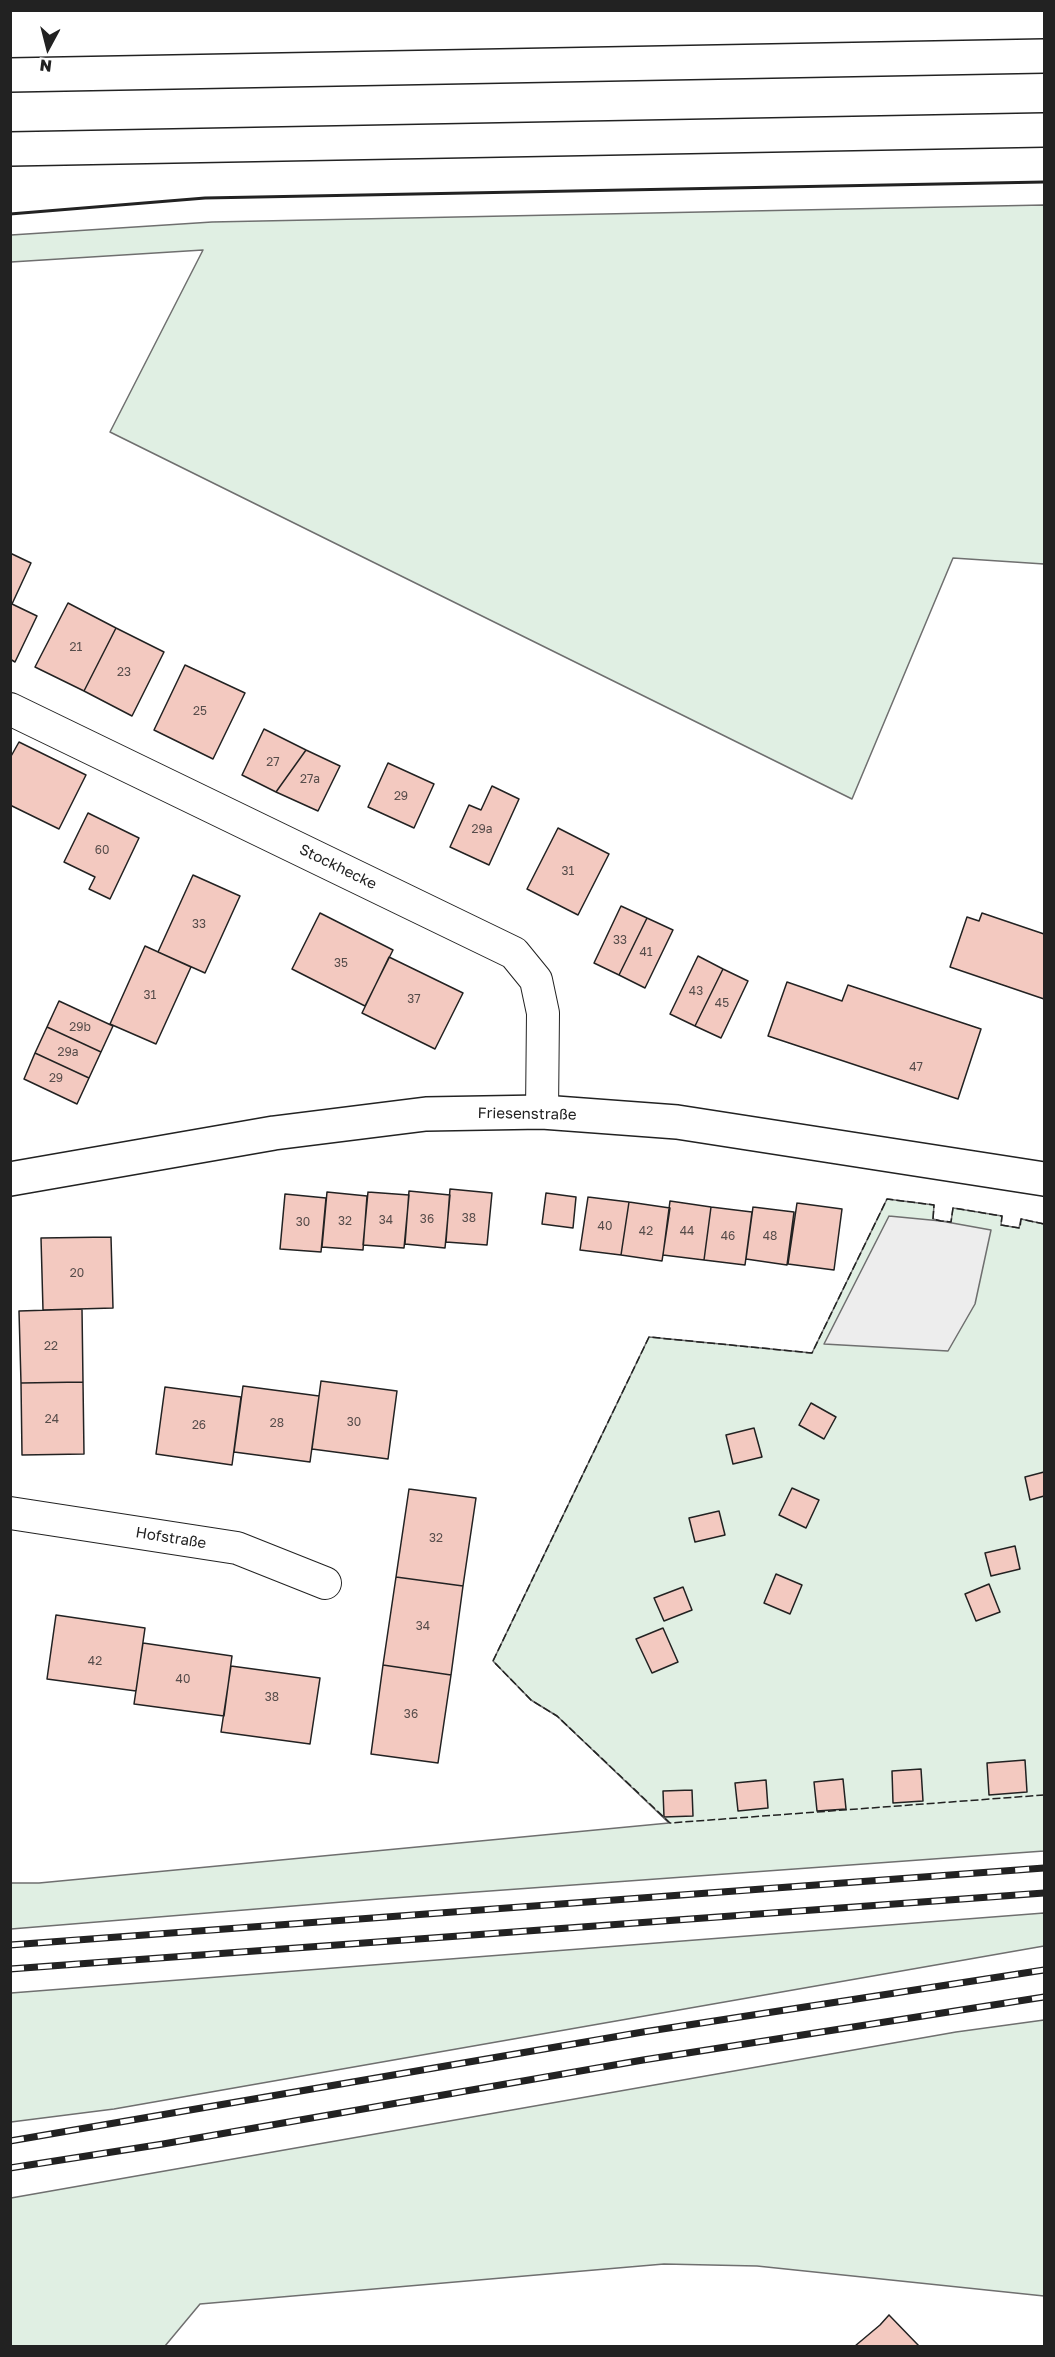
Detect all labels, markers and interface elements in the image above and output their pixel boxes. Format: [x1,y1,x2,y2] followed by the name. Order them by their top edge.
[18,18,78,78] north arrow
[39,55,53,77] text: N
[70,640,82,654] house number: 21
[117,665,131,679] house number: 23
[193,704,207,718] house number: 25
[266,755,280,769] house number: 27
[300,772,320,786] house number: 27a
[394,789,408,803] house number: 29
[472,822,492,836] house number: 29a
[296,841,380,893] street label: Stockhecke
[95,843,109,857] house number: 60
[562,864,574,878] house number: 31
[192,917,206,931] house number: 33
[613,933,627,947] house number: 33
[639,945,653,959] house number: 41
[334,956,348,970] house number: 35
[689,984,703,998] house number: 43
[144,988,156,1002] house number: 31
[407,992,421,1006] house number: 37
[715,996,729,1010] house number: 45
[69,1020,91,1034] house number: 29b
[58,1045,78,1059] house number: 29a
[909,1060,923,1074] house number: 47
[49,1071,63,1085] house number: 29
[477,1104,577,1124] street label: Friesenstraße
[462,1211,476,1225] house number: 38
[420,1212,434,1226] house number: 36
[379,1213,393,1227] house number: 34
[338,1214,352,1228] house number: 32
[296,1215,310,1229] house number: 30
[598,1219,612,1233] house number: 40
[639,1224,653,1238] house number: 42
[680,1224,694,1238] house number: 44
[721,1229,735,1243] house number: 46
[763,1229,777,1243] house number: 48
[70,1266,84,1280] house number: 20
[44,1339,58,1353] house number: 22
[45,1412,59,1426] house number: 24
[347,1415,361,1429] house number: 30
[270,1416,284,1430] house number: 28
[192,1418,206,1432] house number: 26
[134,1524,208,1552] street label: Hofstraße
[429,1531,443,1545] house number: 32
[416,1619,430,1633] house number: 34
[88,1654,102,1668] house number: 42
[176,1672,190,1686] house number: 40
[265,1690,279,1704] house number: 38
[404,1707,418,1721] house number: 36

